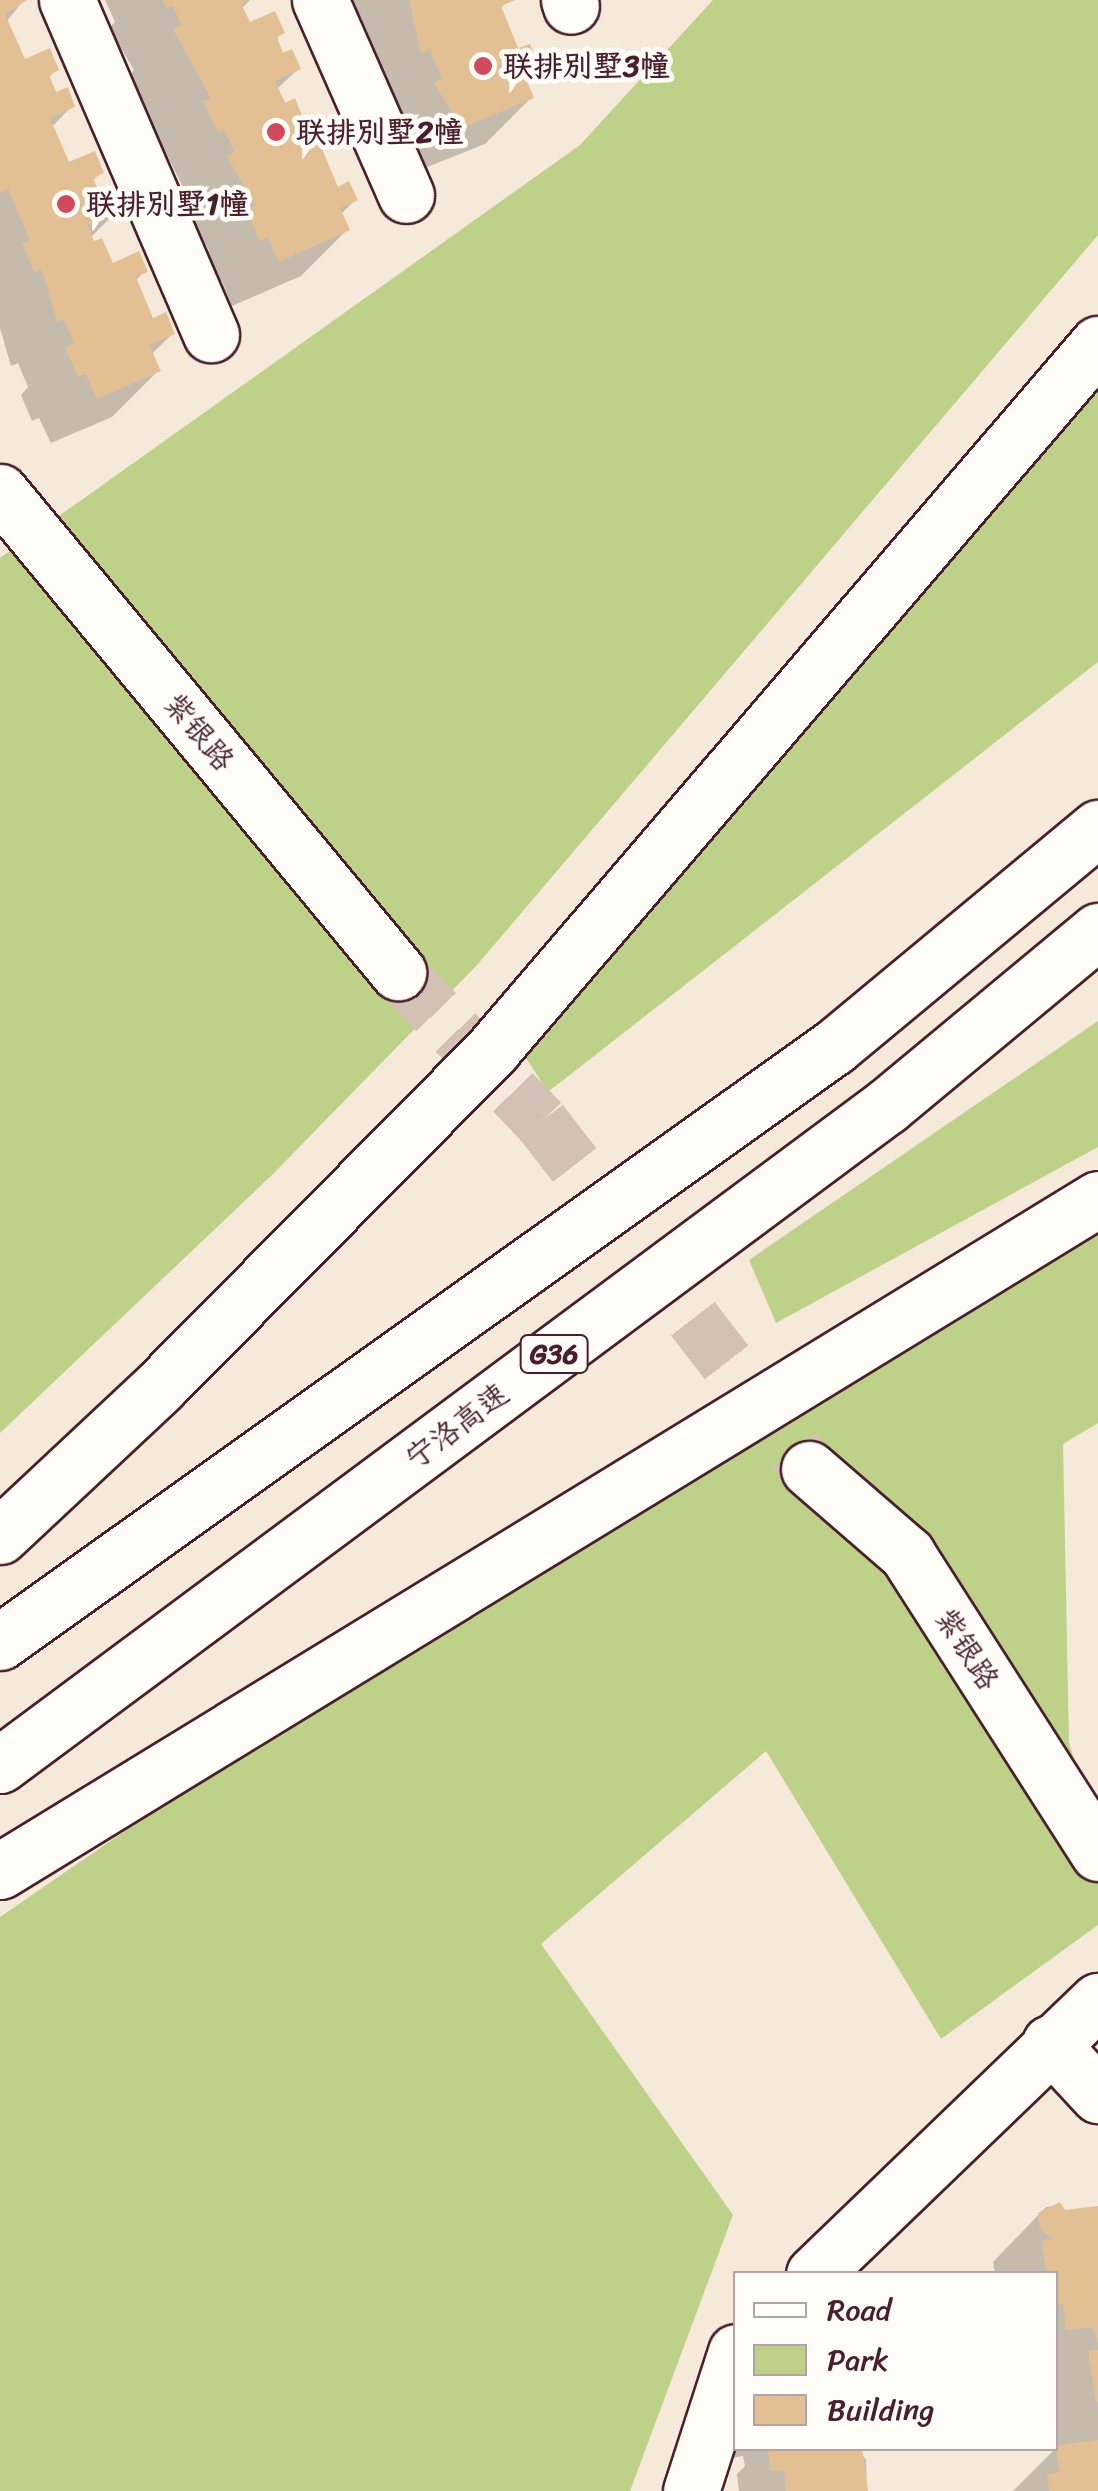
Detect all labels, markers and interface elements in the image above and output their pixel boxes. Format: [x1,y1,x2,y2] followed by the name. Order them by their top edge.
[503,48,669,84] place label: 联排别墅3幢
[472,55,494,77] marker: 联排别墅3幢
[296,114,463,150] place label: 联排别墅2幢
[265,121,287,143] marker: 联排别墅2幢
[86,186,249,222] place label: 联排别墅1幢
[55,193,77,215] marker: 联排别墅1幢
[156,686,242,778] street label: 紫银路
[519,1331,589,1377] road number: G36
[398,1376,516,1476] street label: 宁洛高速
[927,1601,1007,1697] street label: 紫银路
[733,2271,1058,2451] legend
[827,2283,891,2337] text: Road
[827,2333,889,2387] text: Park
[827,2383,934,2437] text: Building

